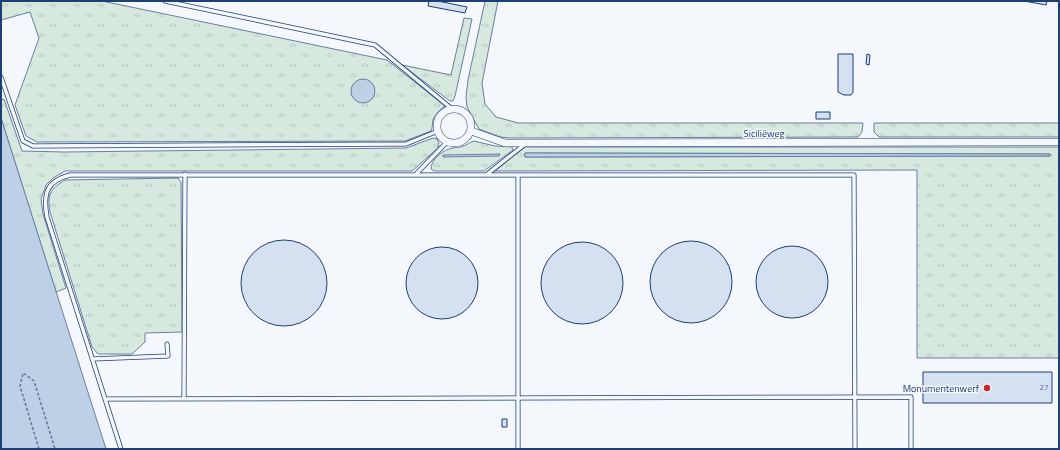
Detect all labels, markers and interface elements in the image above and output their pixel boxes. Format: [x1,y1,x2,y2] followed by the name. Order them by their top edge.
[743,126,785,141] street label: Siciliëweg
[903,381,980,396] place label: Monumentenwerf
[1040,381,1048,393] house number: 27
[982,383,992,393] marker: Monumentenwerf

